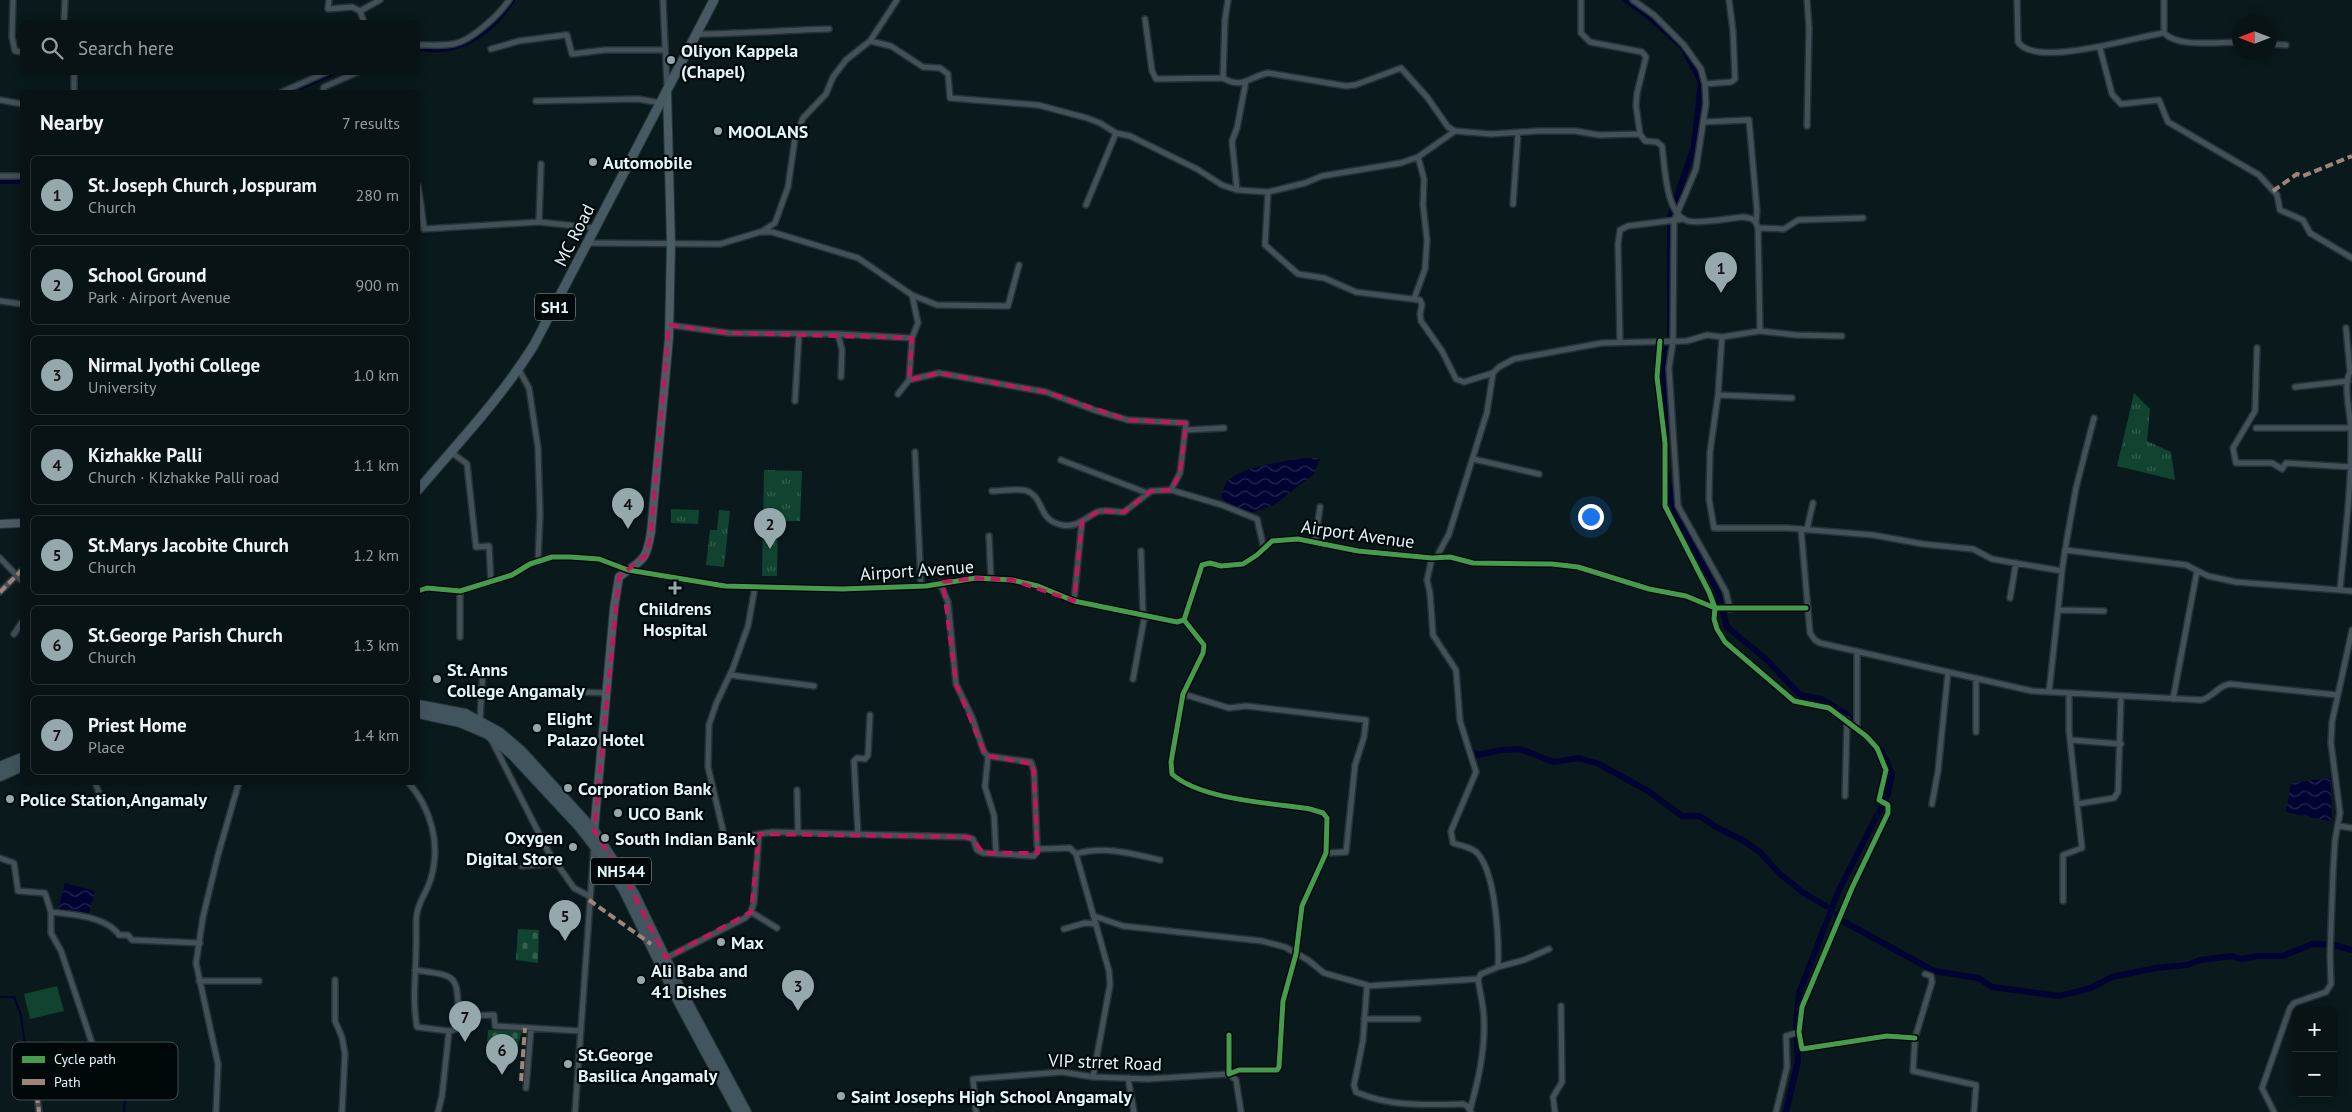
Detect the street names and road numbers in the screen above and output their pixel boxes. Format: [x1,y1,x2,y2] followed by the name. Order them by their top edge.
[549,200,599,270] street label: MC Road
[535,294,575,320] road number: SH1
[1300,515,1416,553] street label: Airport Avenue
[859,555,975,585] street label: Airport Avenue
[591,858,651,884] road number: NH544
[1047,1048,1162,1075] street label: VIP strret Road

